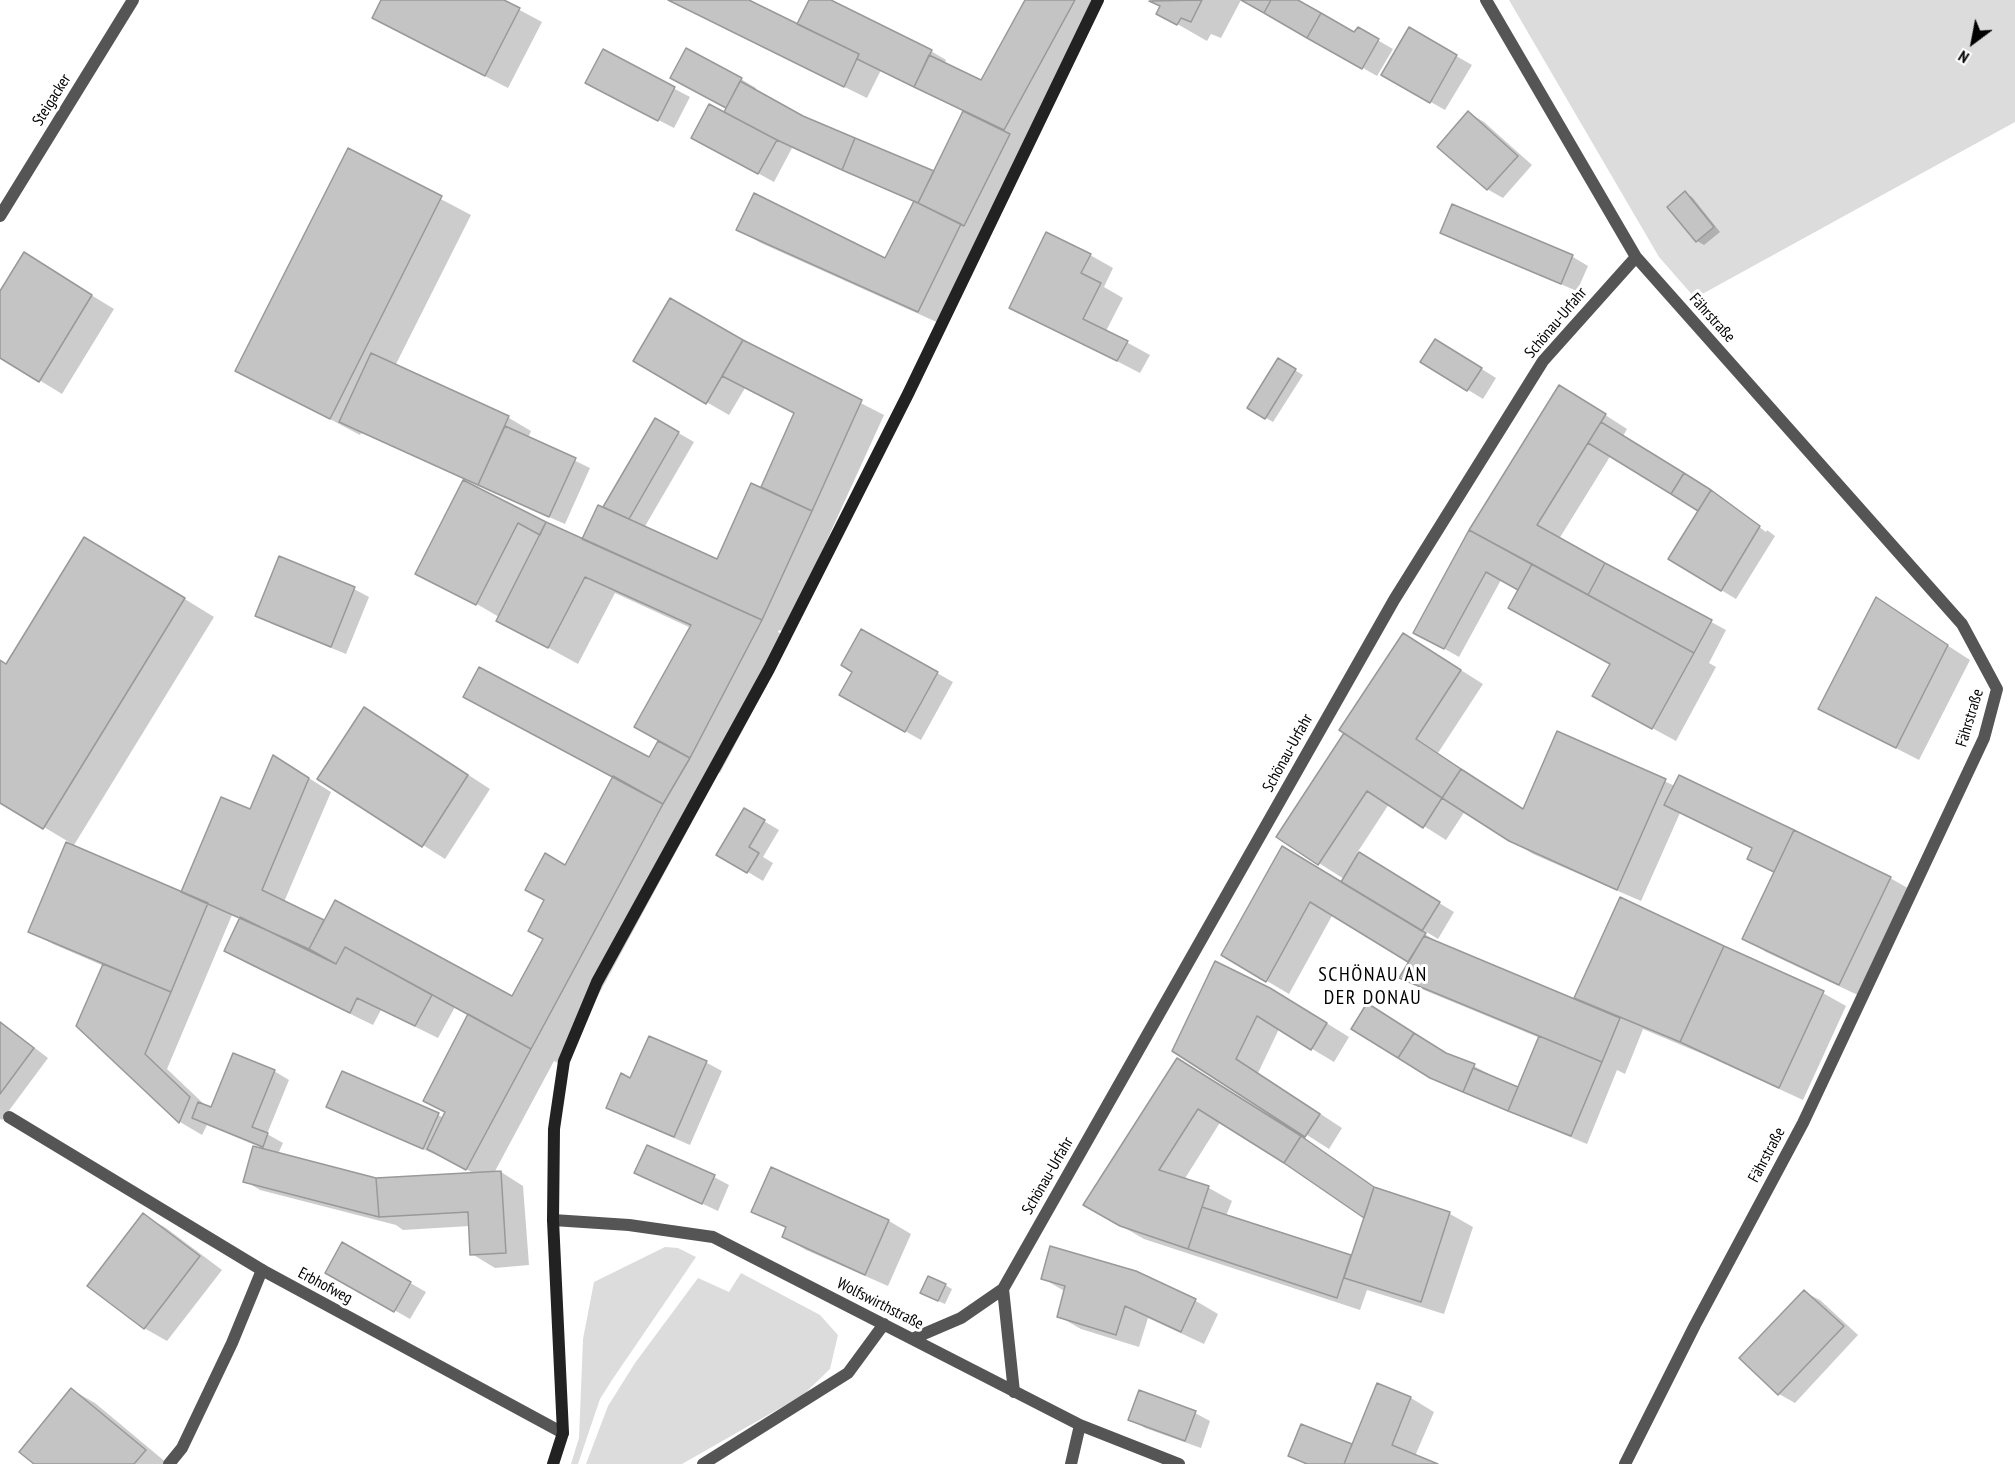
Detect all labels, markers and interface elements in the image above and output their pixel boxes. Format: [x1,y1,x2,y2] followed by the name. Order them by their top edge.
[1943,12,2003,72] north arrow
[1955,46,1972,68] text: N
[29,71,75,129] street label: Steigacker
[1521,284,1591,362] street label: Schönau-Urfahr
[1685,289,1739,347] street label: Fährstraße
[1952,687,1988,749] street label: Fährstraße
[1259,711,1317,795] street label: Schönau-Urfahr
[1318,963,1428,1010] district label: SCHÖNAU AN DER DONAU
[1745,1124,1789,1186] street label: Fährstraße
[1018,1134,1078,1218] street label: Schönau-Urfahr
[295,1264,355,1308] street label: Erbhofweg
[834,1274,926,1334] street label: Wolfswirthstraße

